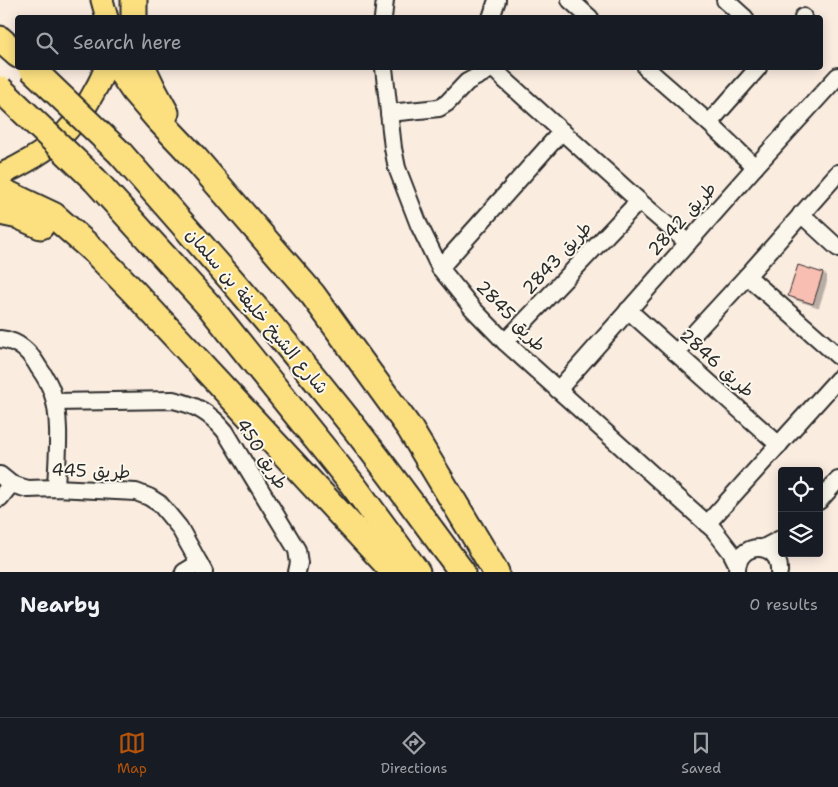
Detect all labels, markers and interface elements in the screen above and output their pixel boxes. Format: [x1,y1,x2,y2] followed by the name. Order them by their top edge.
[15,15,823,70] search box
[33,29,61,57] icon: search
[73,30,182,55] text: Search here
[642,177,722,261] street label: طريق 2842
[517,216,597,300] street label: طريق 2843
[180,223,334,399] street label: شارع الشيخ خليفة بن سلمان
[471,275,551,357] street label: طريق 2845
[675,323,759,403] street label: طريق 2846
[231,414,293,494] street label: طريق 450
[51,458,131,484] street label: طريق 445
[778,467,823,557] map controls
[778,467,823,512] button: locate
[778,512,823,557] button: layers
[20,591,100,619] text: Nearby
[749,594,818,615] text: 0 results
[117,729,147,777] tab: Map
[381,729,447,777] tab: Directions
[681,729,721,777] tab: Saved

